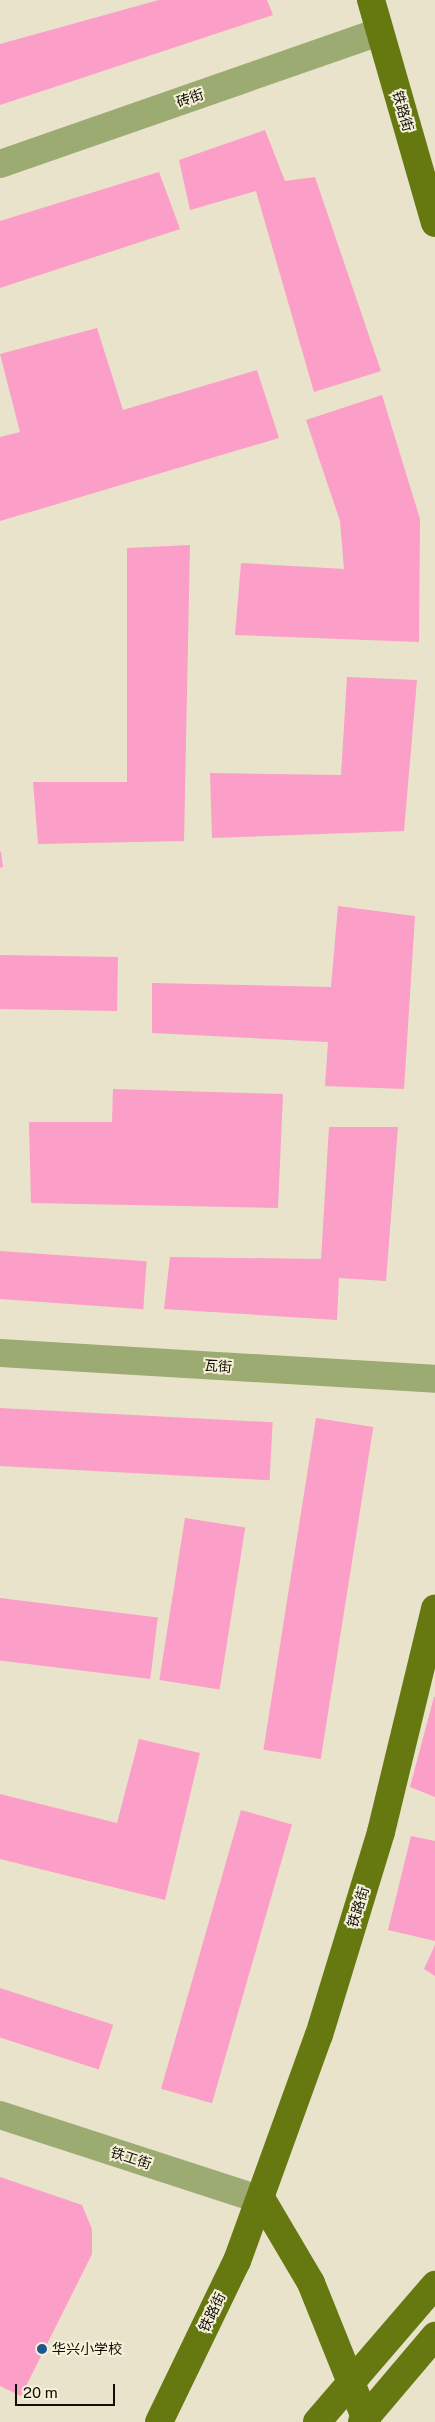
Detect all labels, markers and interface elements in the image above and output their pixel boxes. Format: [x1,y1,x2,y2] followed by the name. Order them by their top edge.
[174,85,206,111] street label: 砖街
[389,88,417,134] street label: 铁路街
[203,1357,233,1375] street label: 瓦街
[344,1884,372,1930] street label: 铁路街
[108,2144,154,2172] street label: 铁工街
[195,2289,229,2335] street label: 铁路街
[52,2341,122,2357] place label: 华兴小学校
[36,2343,48,2355] marker: 华兴小学校
[18,2374,118,2406] scale bar
[23,2384,58,2401] text: 20 m

